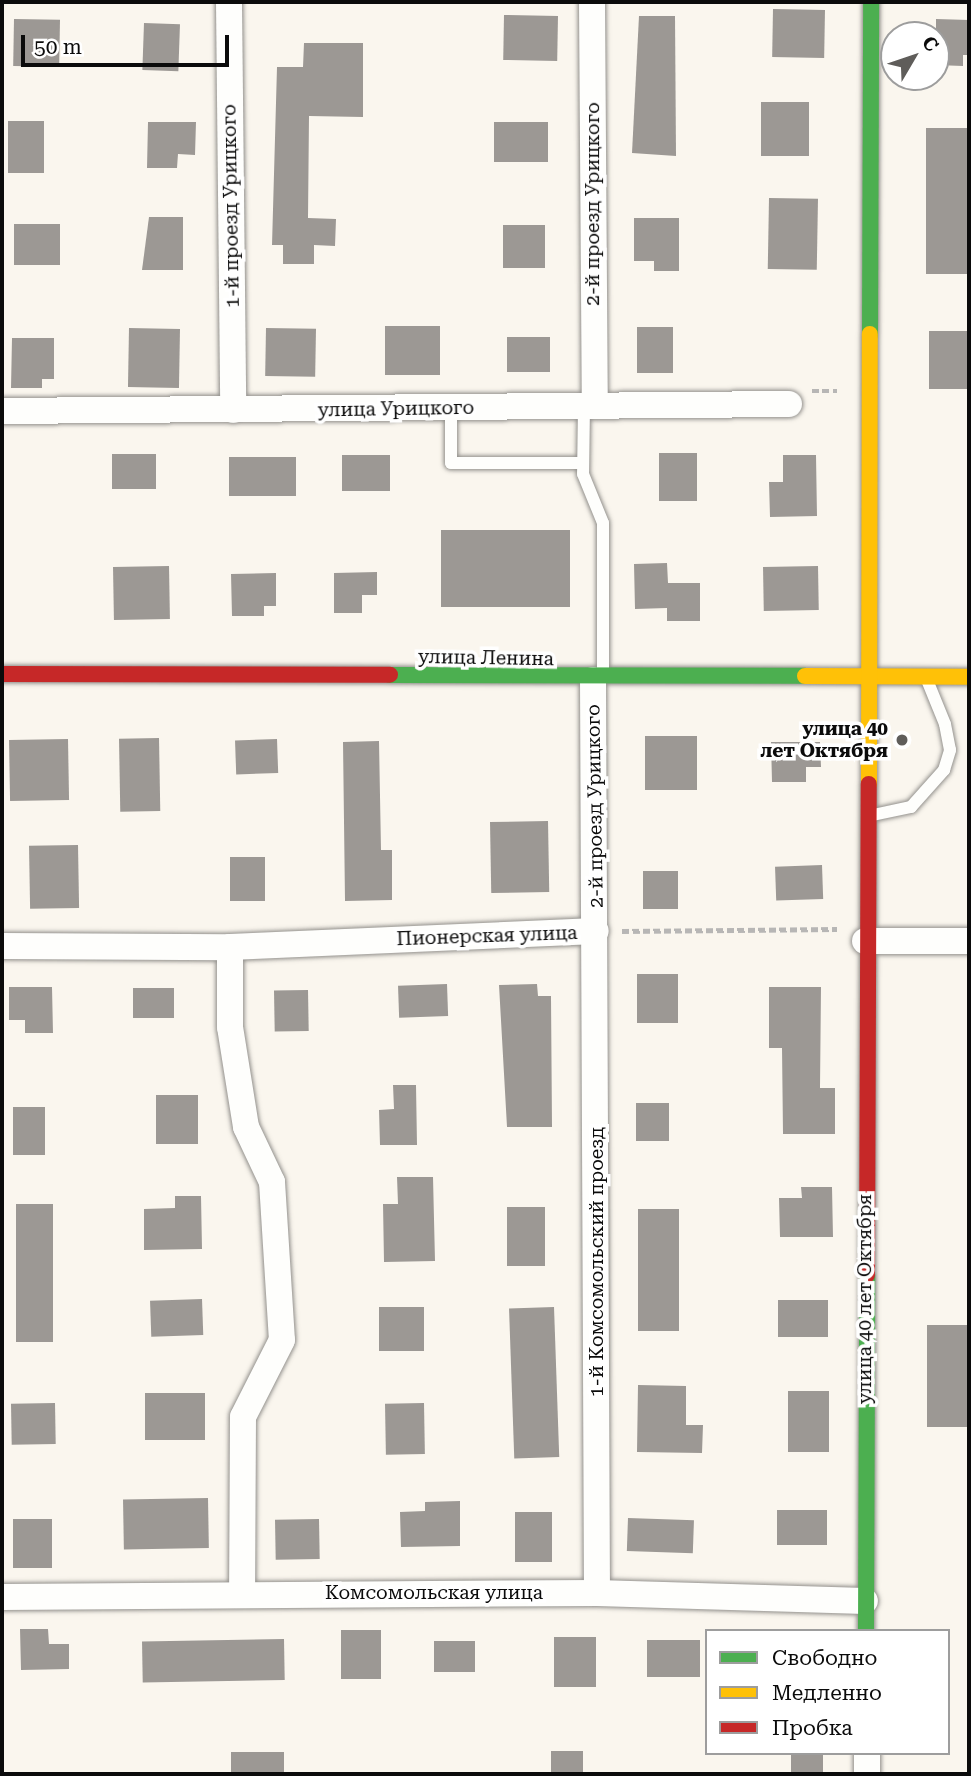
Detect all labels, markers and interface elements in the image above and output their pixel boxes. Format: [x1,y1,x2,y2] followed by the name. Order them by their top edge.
[24,21,233,65] scale bar
[880,21,950,91] north arrow
[917,31,943,56] text: С
[34,35,82,59] text: 50 m
[582,102,604,306] street label: 2-й проезд Урицкого
[218,104,244,308] street label: 1-й проезд Урицкого
[318,396,474,422] street label: улица Урицкого
[418,645,554,671] street label: улица Ленина
[582,704,608,908] street label: 2-й проезд Урицкого
[761,718,888,762] place label: улица 40 лет Октября
[894,732,910,748] marker: улица 40 лет Октября
[396,921,578,951] street label: Пионерская улица
[586,1127,608,1397] street label: 1-й Комсомольский проезд
[854,1194,876,1404] street label: улица 40 лет Октября
[325,1582,543,1604] street label: Комсомольская улица
[705,1629,950,1755] legend
[772,1646,878,1670] text: Свободно
[772,1681,882,1705] text: Медленно
[772,1716,853,1740] text: Пробка

